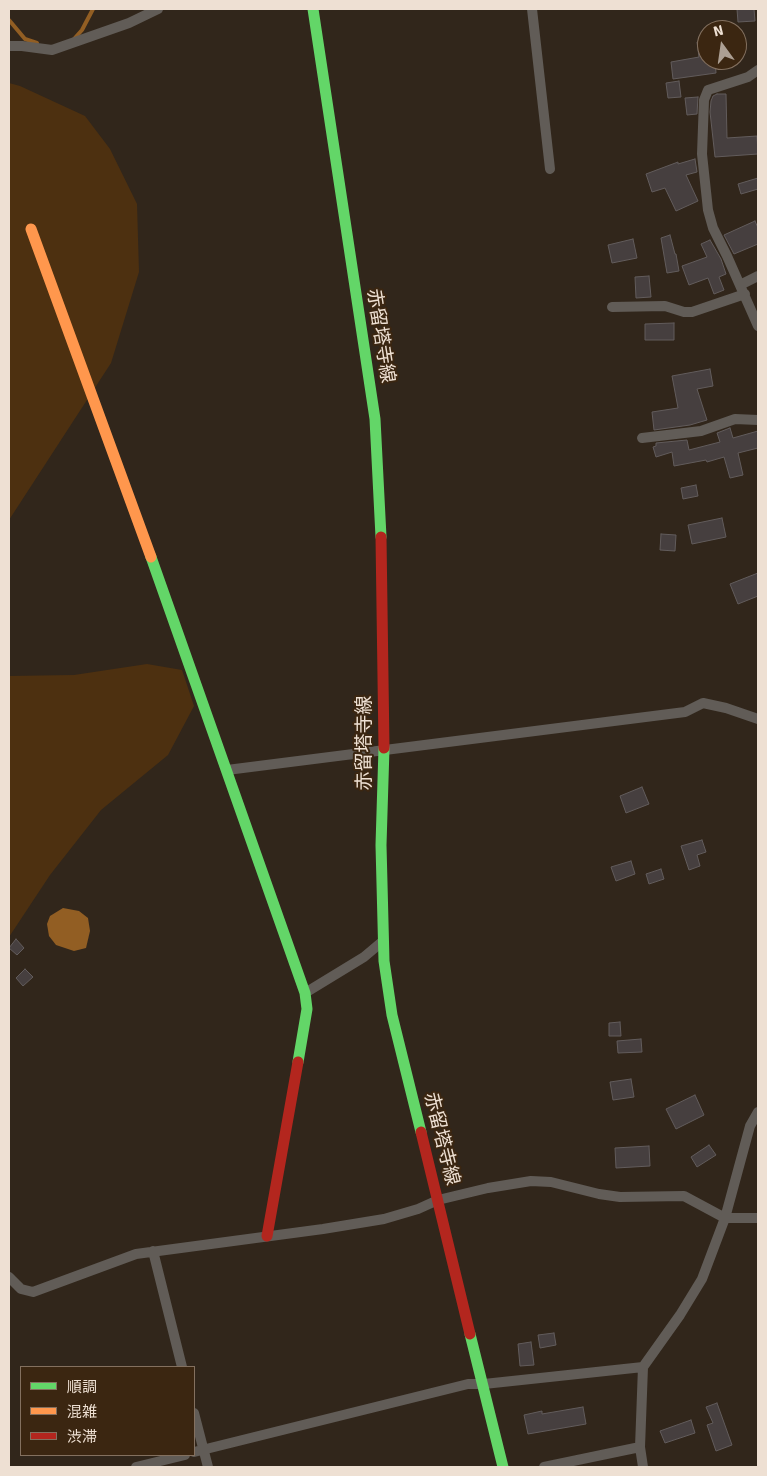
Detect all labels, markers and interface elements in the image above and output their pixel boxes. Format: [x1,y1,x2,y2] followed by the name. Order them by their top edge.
[697,20,747,70] north arrow
[712,22,725,40] text: N
[361,287,399,385] street label: 赤留塔寺線
[354,696,376,790] street label: 赤留塔寺線
[418,1090,464,1188] street label: 赤留塔寺線
[20,1366,195,1456] legend
[67,1378,97,1396] text: 順調
[67,1403,97,1421] text: 混雑
[67,1428,97,1446] text: 渋滞

